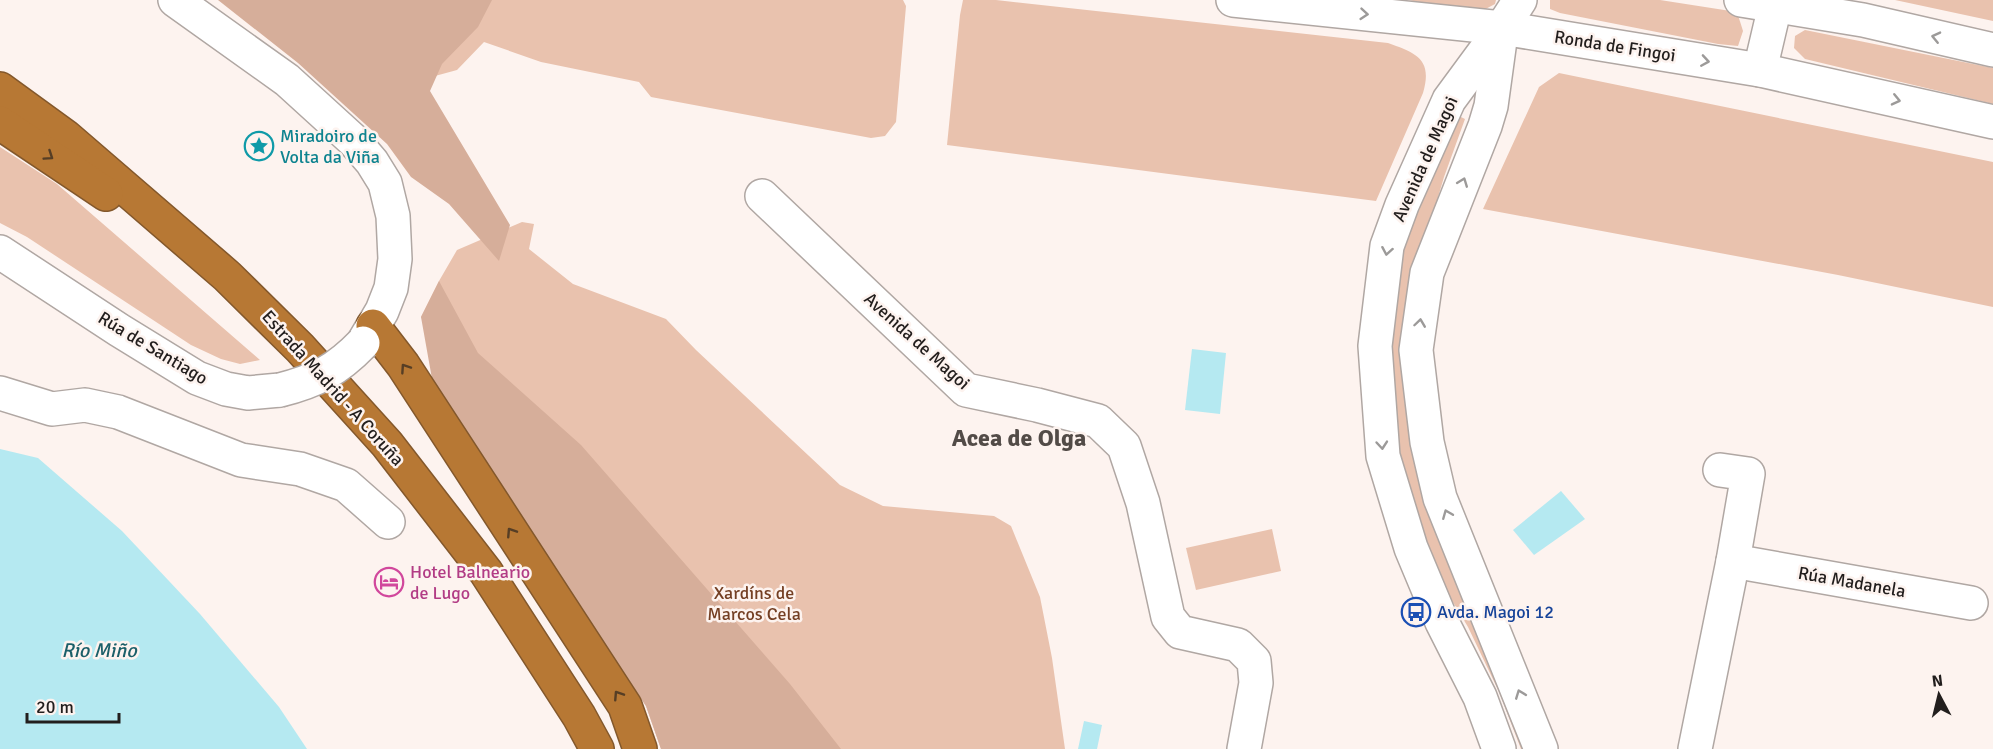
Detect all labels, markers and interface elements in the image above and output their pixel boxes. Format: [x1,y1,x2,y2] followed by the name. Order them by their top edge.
[1360,7,1369,20] one-way arrow
[1553,26,1677,66] street label: Ronda de Fingoi
[1931,31,1941,44] one-way arrow
[1700,54,1710,67] one-way arrow
[1388,93,1462,225] street label: Avenida de Magoi
[1891,93,1901,106] one-way arrow
[280,125,380,168] place label: Miradoiro de Volta da Viña
[243,130,275,162] place icon: Miradoiro de Volta da Viña
[42,149,53,160] one-way arrow
[1456,177,1468,188] one-way arrow
[1381,246,1394,256] one-way arrow
[860,288,974,394] street label: Avenida de Magoi
[257,306,409,470] street label: Estrada Madrid - A Coruña
[94,307,212,389] street label: Rúa de Santiago
[1414,318,1426,327] one-way arrow
[401,364,412,375] one-way arrow
[952,423,1086,453] district label: Acea de Olga
[1375,441,1388,450] one-way arrow
[1442,509,1454,520] one-way arrow
[508,527,519,538] one-way arrow
[410,561,530,604] place label: Hotel Balneario de Lugo
[1796,562,1908,602] street label: Rúa Madanela
[373,566,405,598] hotel icon: Hotel Balneario de Lugo
[707,582,801,625] park label: Xardíns de Marcos Cela
[1400,596,1432,628] bus stop icon: Avda. Magoi 12
[1437,601,1554,623] place label: Avda. Magoi 12
[61,638,138,663] water label: Río Miño
[1909,665,1969,725] north arrow
[1931,671,1944,692] text: N
[27,686,118,724] scale bar
[1515,690,1528,700] one-way arrow
[613,691,625,701] one-way arrow
[36,696,74,718] text: 20 m

